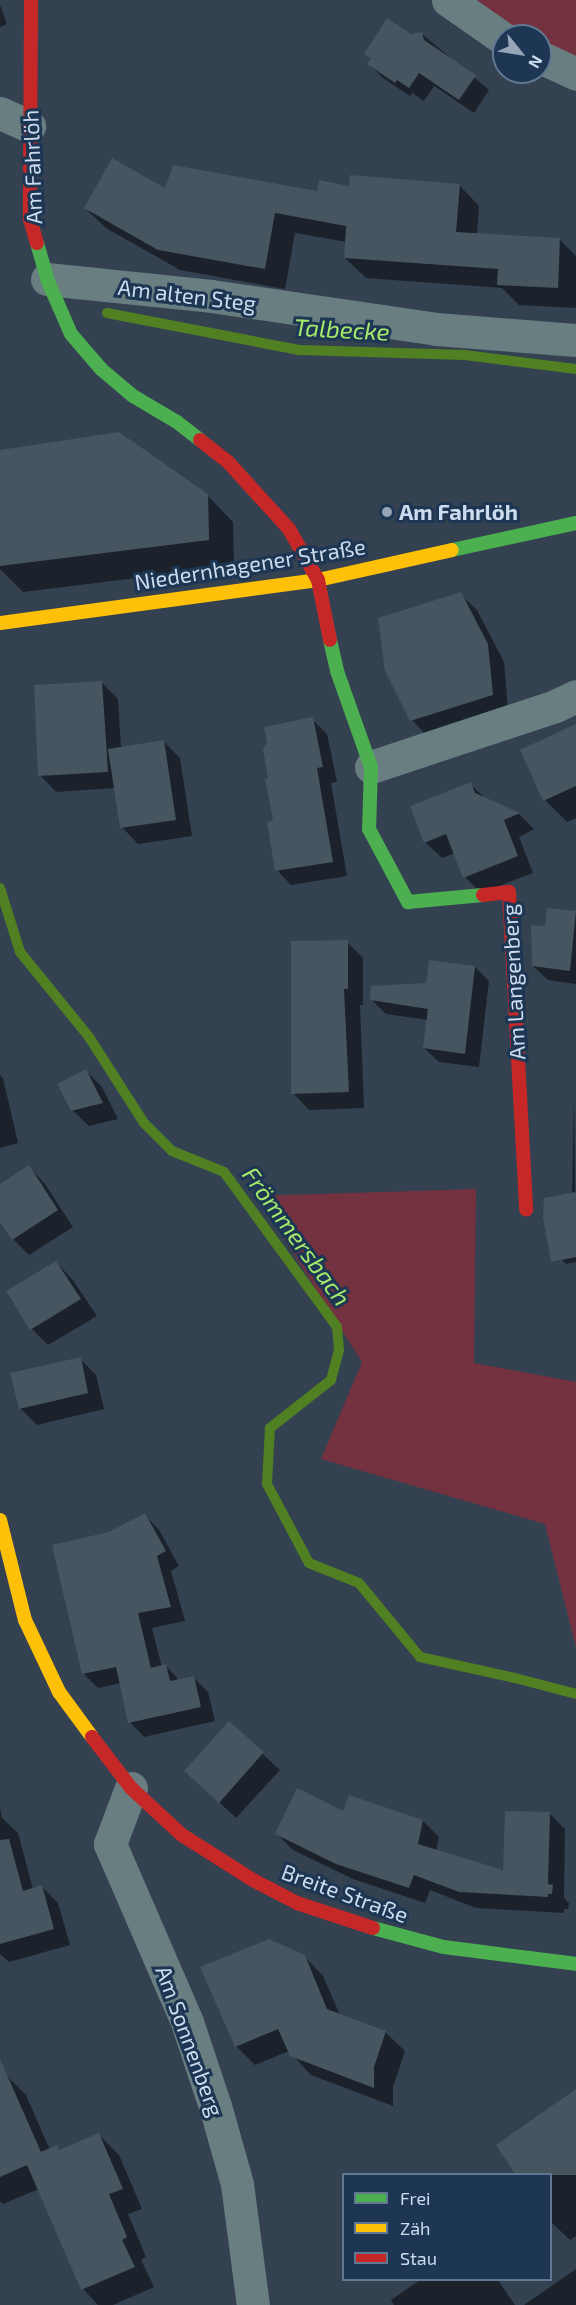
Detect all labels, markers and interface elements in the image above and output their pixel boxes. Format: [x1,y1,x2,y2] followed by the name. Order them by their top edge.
[492,24,552,84] north arrow
[525,52,547,72] text: N
[17,109,47,225] street label: Am Fahrlöh
[116,273,258,317] street label: Am alten Steg
[294,312,390,346] water label: Talbecke
[399,499,518,525] place label: Am Fahrlöh
[380,505,394,519] marker: Am Fahrlöh
[132,533,368,595] street label: Niedernhagener Straße
[496,903,530,1061] street label: Am Langenberg
[237,1161,357,1311] water label: Frömmersbach
[278,1858,412,1928] street label: Breite Straße
[151,1962,229,2120] street label: Am Sonnenberg
[342,2173,552,2281] legend
[400,2187,431,2209] text: Frei
[400,2217,431,2239] text: Zäh
[400,2247,437,2269] text: Stau

